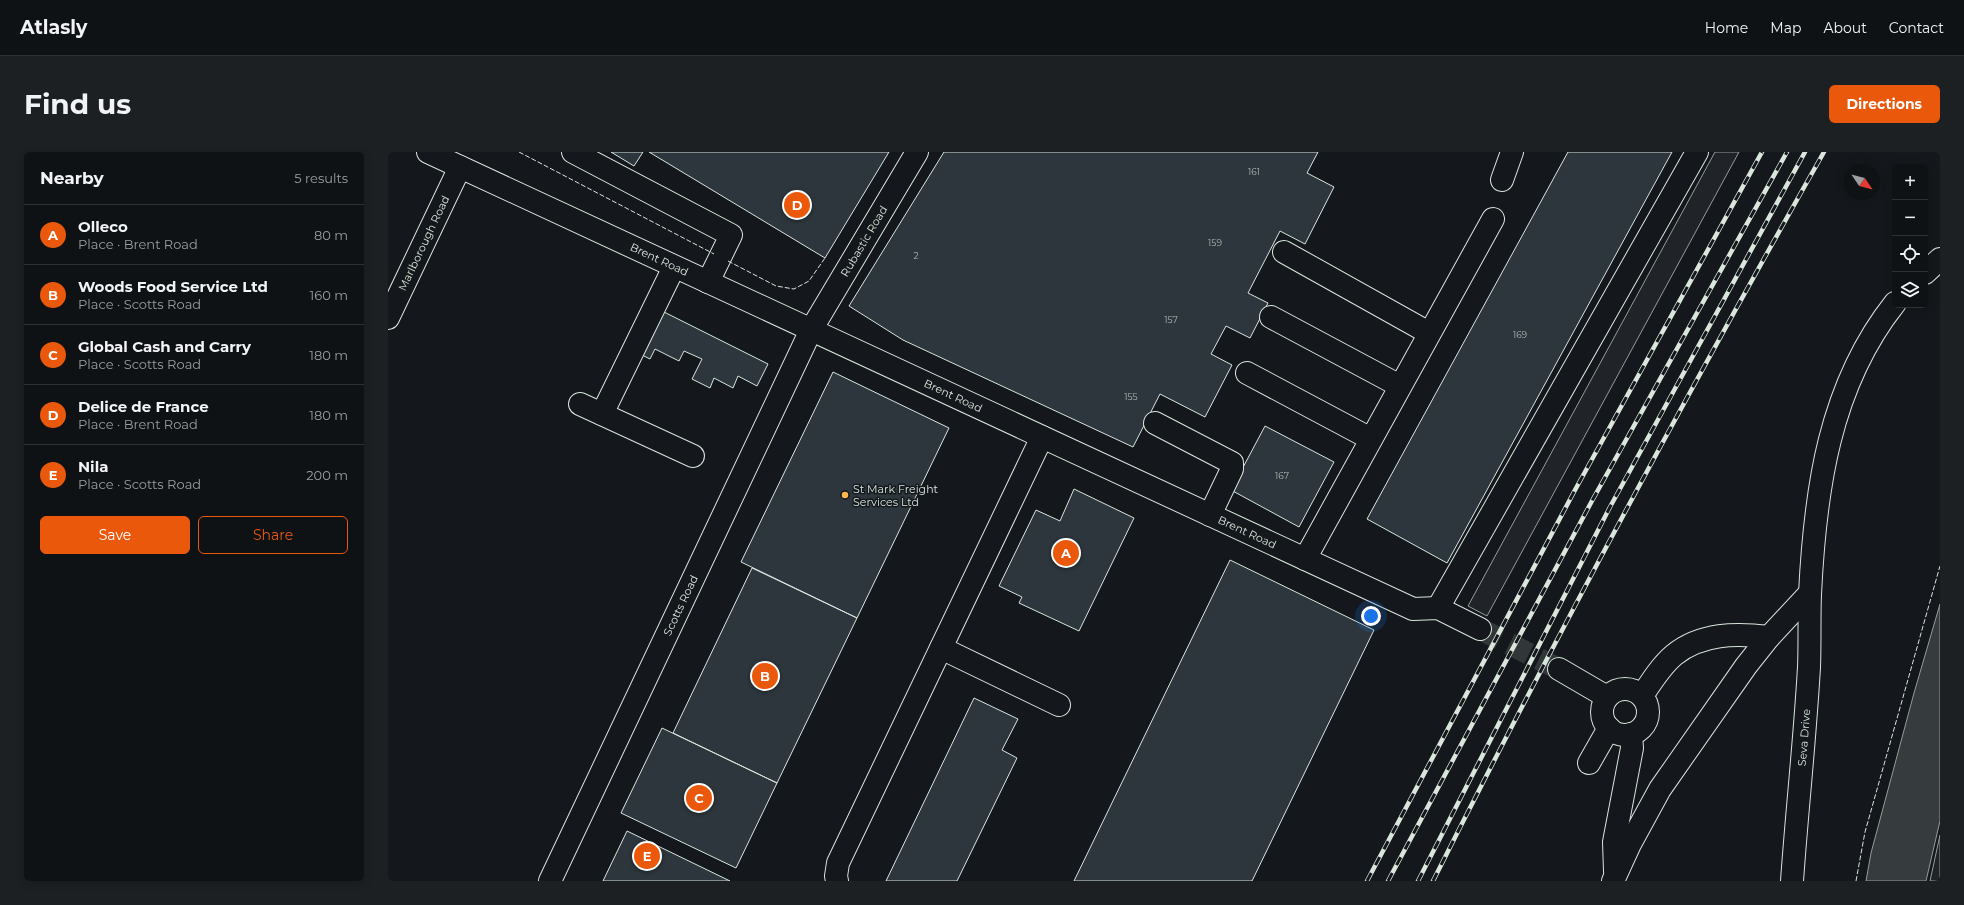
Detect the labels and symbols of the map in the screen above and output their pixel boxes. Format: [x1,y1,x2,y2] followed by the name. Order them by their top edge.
[1844,164,1880,200] north arrow
[1248,166,1260,177] house number: 161
[784,190,810,220] pin: D
[395,193,452,293] street label: Marlborough Road
[837,203,890,279] street label: Rubastic Road
[1208,237,1222,248] house number: 159
[628,240,691,279] street label: Brent Road
[913,250,919,261] house number: 2
[1164,314,1178,325] house number: 157
[1513,329,1528,340] house number: 169
[922,376,985,415] street label: Brent Road
[1124,391,1138,402] house number: 155
[1275,470,1289,481] house number: 167
[853,482,939,509] place label: St Mark Freight Services Ltd
[840,490,850,500] marker: St Mark Freight Services Ltd
[1216,512,1279,552] street label: Brent Road
[1053,538,1079,568] pin: A
[660,573,701,638] street label: Scotts Road
[1361,606,1381,626] your location
[752,661,778,691] pin: B
[1795,708,1813,767] street label: Seva Drive
[686,783,712,813] pin: C
[634,841,660,871] pin: E

